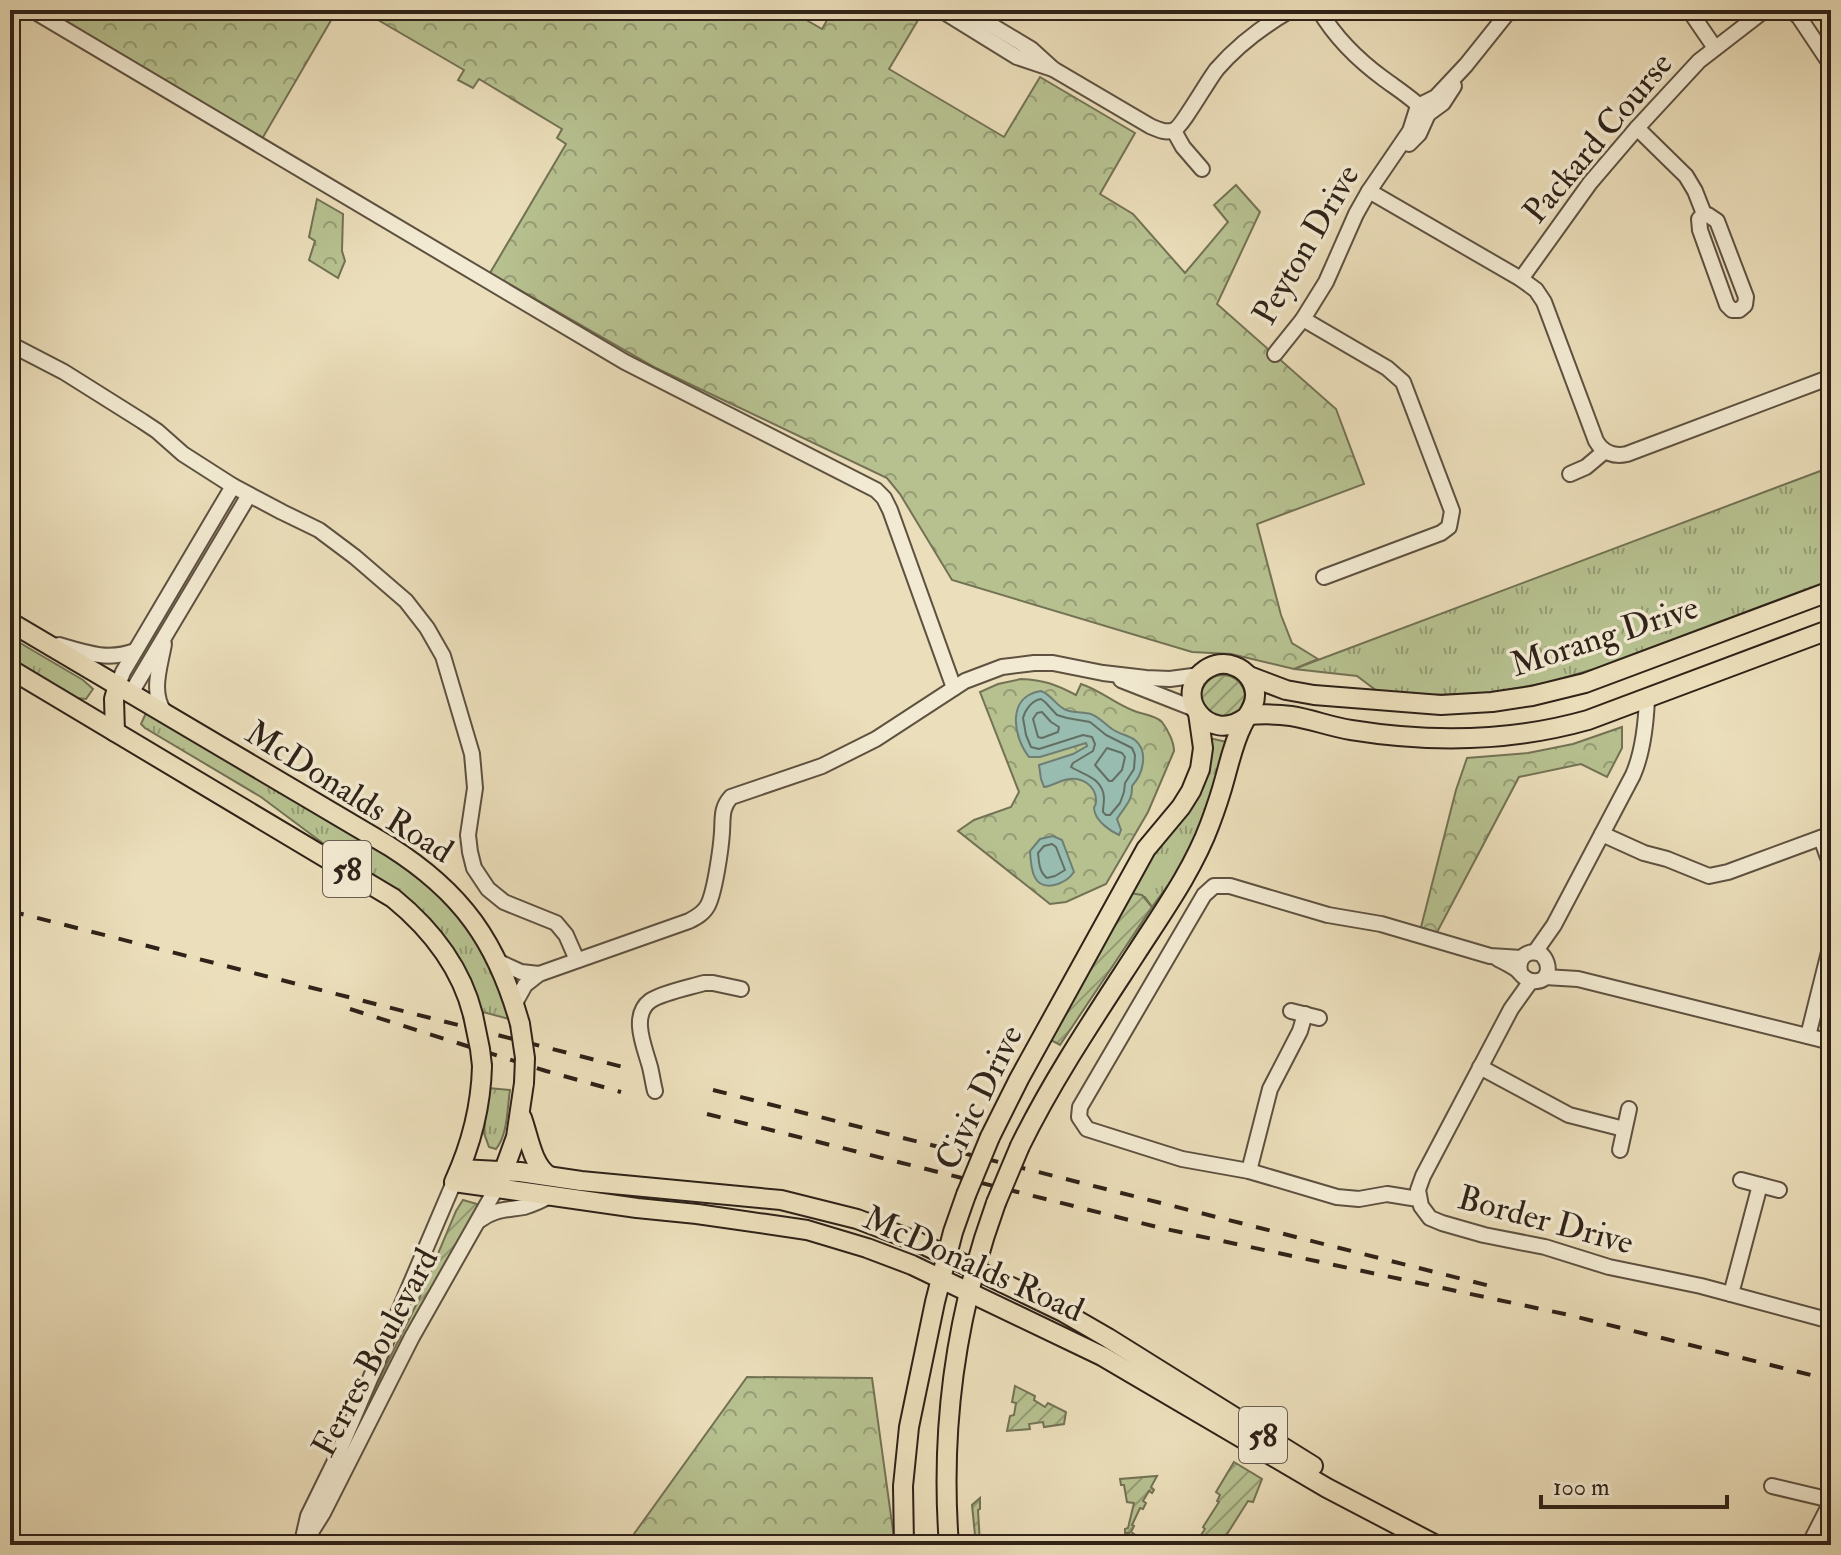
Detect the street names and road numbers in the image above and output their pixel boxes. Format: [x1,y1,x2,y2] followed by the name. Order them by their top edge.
[1514,44,1682,232] street label: Packard Course
[1243,157,1369,333] street label: Peyton Drive
[1505,586,1704,687] street label: Morang Drive
[237,711,461,873] street label: McDonalds Road
[323,841,371,897] road number: 58
[926,1018,1033,1177] street label: Civic Drive
[1453,1176,1638,1264] street label: Border Drive
[857,1197,1090,1332] street label: McDonalds Road
[302,1241,448,1464] street label: Ferres Boulevard
[1239,1407,1287,1463] road number: 58

